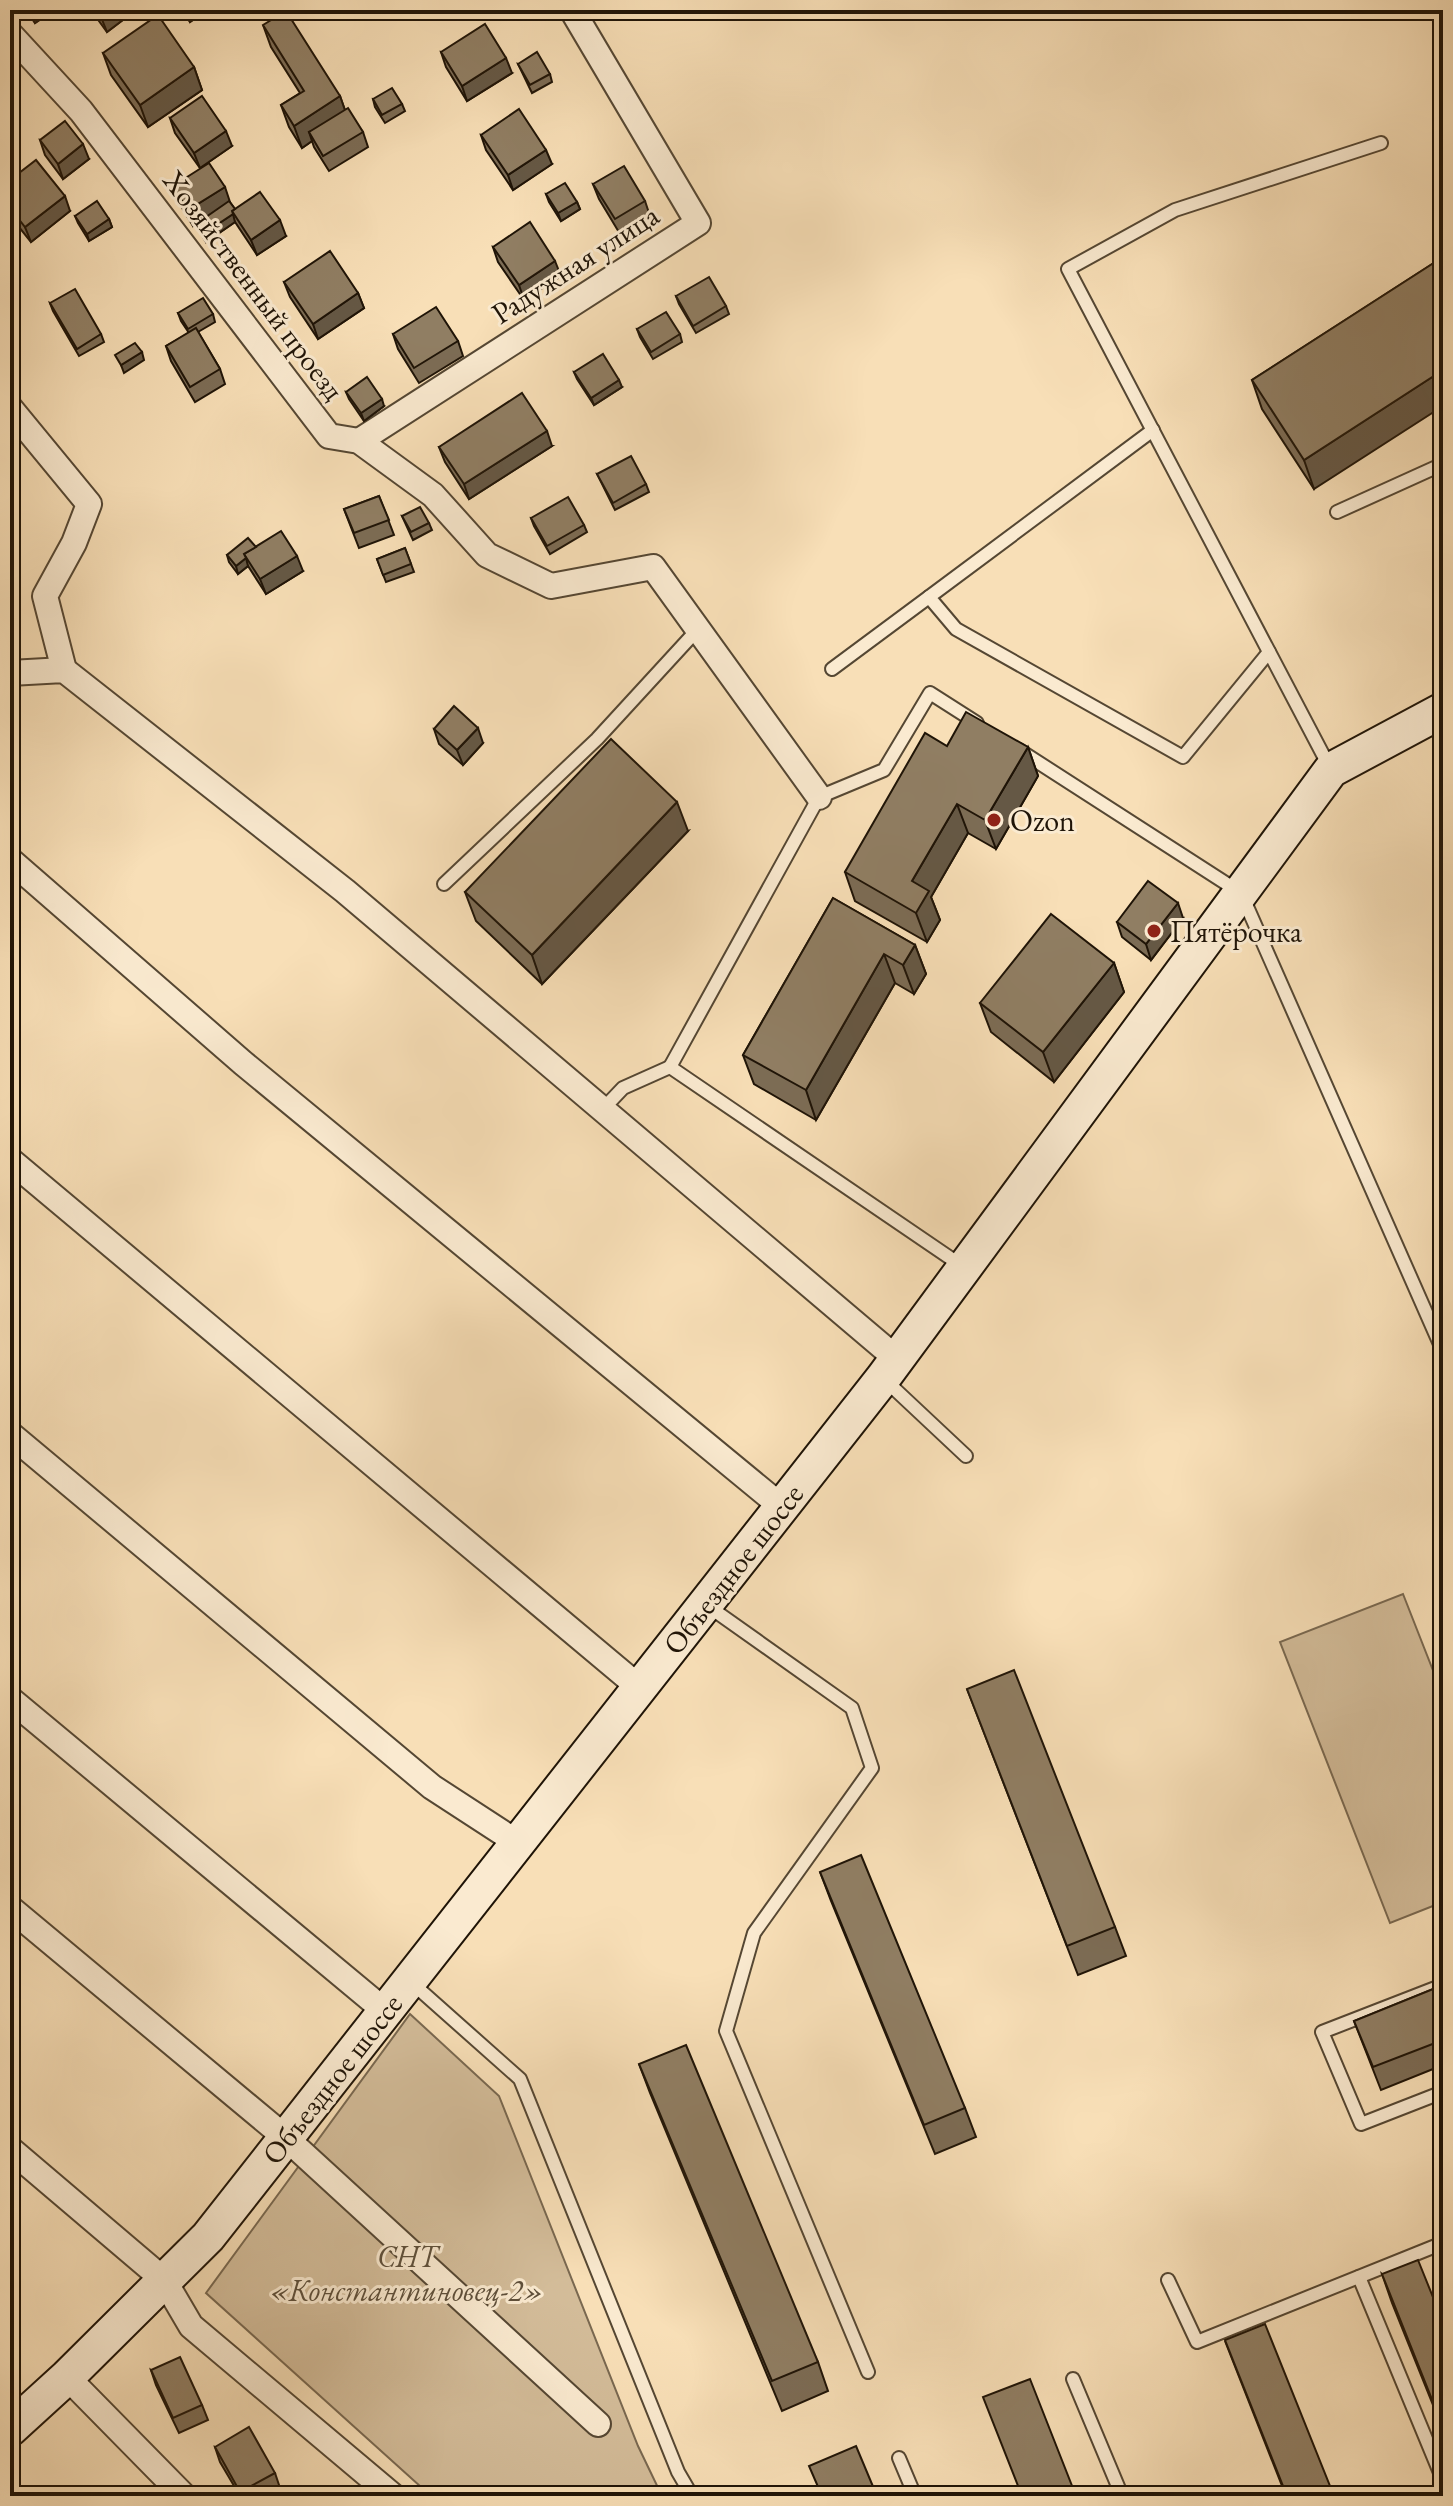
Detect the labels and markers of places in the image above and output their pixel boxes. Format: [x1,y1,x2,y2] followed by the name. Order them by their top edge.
[1010,801,1075,840] place label: Ozon
[985,811,1003,829] marker: Ozon
[1170,912,1302,951] place label: Пятёрочка
[1145,922,1163,940] marker: Пятёрочка

